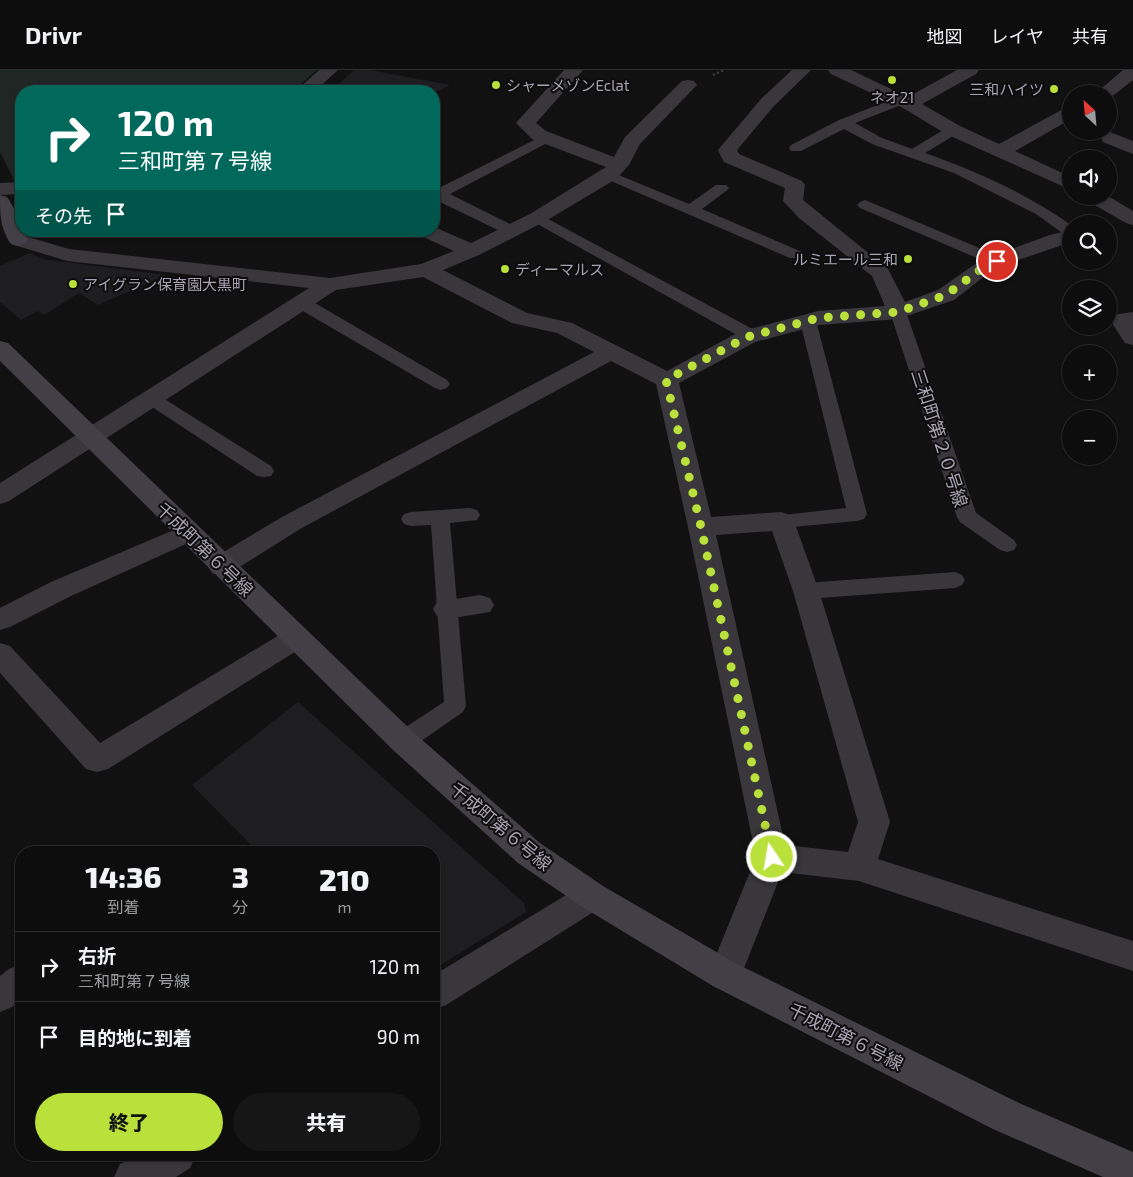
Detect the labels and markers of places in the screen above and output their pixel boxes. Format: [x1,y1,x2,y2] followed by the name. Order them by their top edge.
[886,74,898,86] marker: ネオ21
[506,76,630,94] place label: シャーメゾンEclat
[490,79,502,91] marker: シャーメゾンEclat
[969,80,1044,98] place label: 三和ハイツ
[1048,83,1060,95] marker: 三和ハイツ
[870,88,914,106] place label: ネオ21
[976,240,1018,282] pin
[793,250,898,268] place label: ルミエール三和
[902,253,914,265] marker: ルミエール三和
[515,260,604,278] place label: ディーマルス
[499,263,511,275] marker: ディーマルス
[83,275,247,293] place label: アイグラン保育園大黒町
[67,278,79,290] marker: アイグラン保育園大黒町

